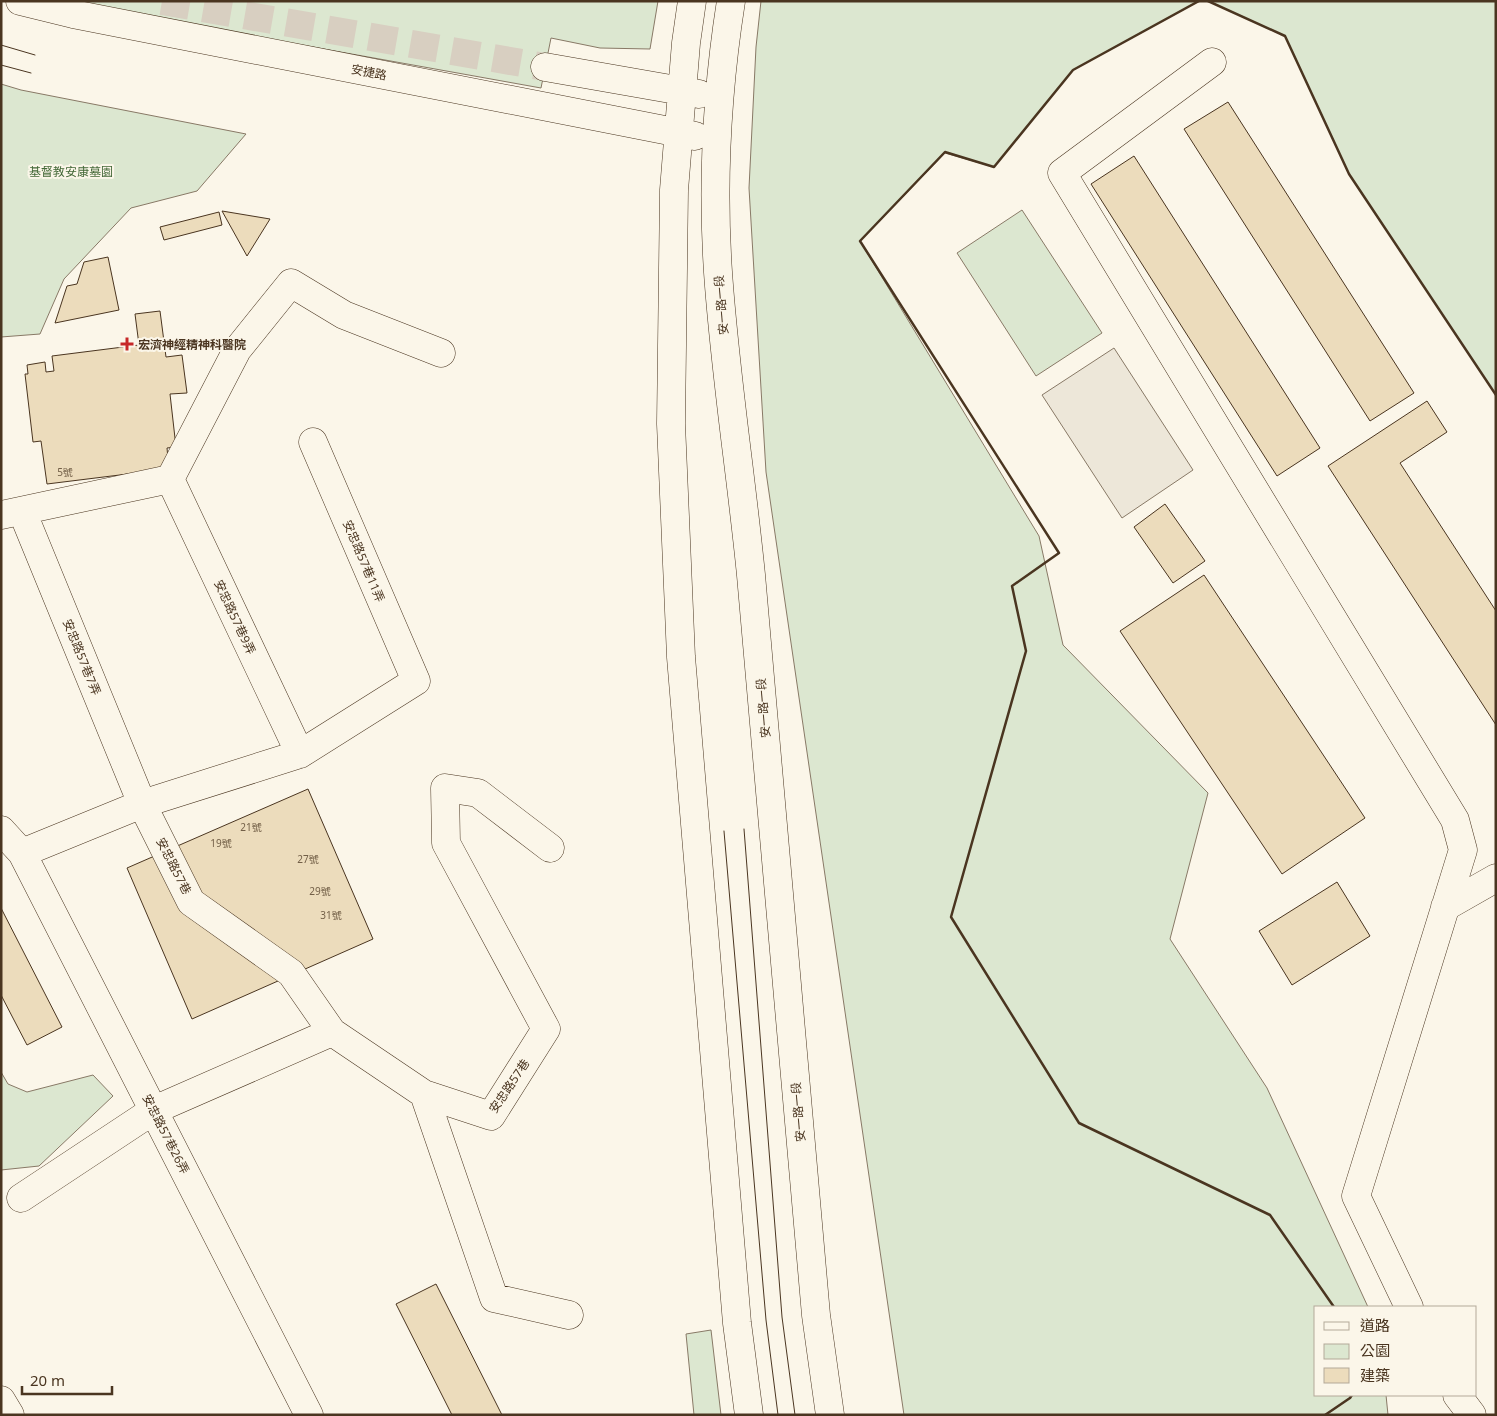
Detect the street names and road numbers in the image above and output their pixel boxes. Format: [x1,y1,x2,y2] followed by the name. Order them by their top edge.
[350,60,388,84] street label: 安捷路
[710,274,732,336] street label: 安一路一段
[339,517,389,605] street label: 安忠路57巷11弄
[210,577,260,657] street label: 安忠路57巷9弄
[59,616,105,698] street label: 安忠路57巷7弄
[752,677,774,739] street label: 安一路一段
[152,835,196,897] street label: 安忠路57巷
[485,1056,533,1116] street label: 安忠路57巷
[787,1081,809,1143] street label: 安一路一段
[139,1091,193,1177] street label: 安忠路57巷26弄

